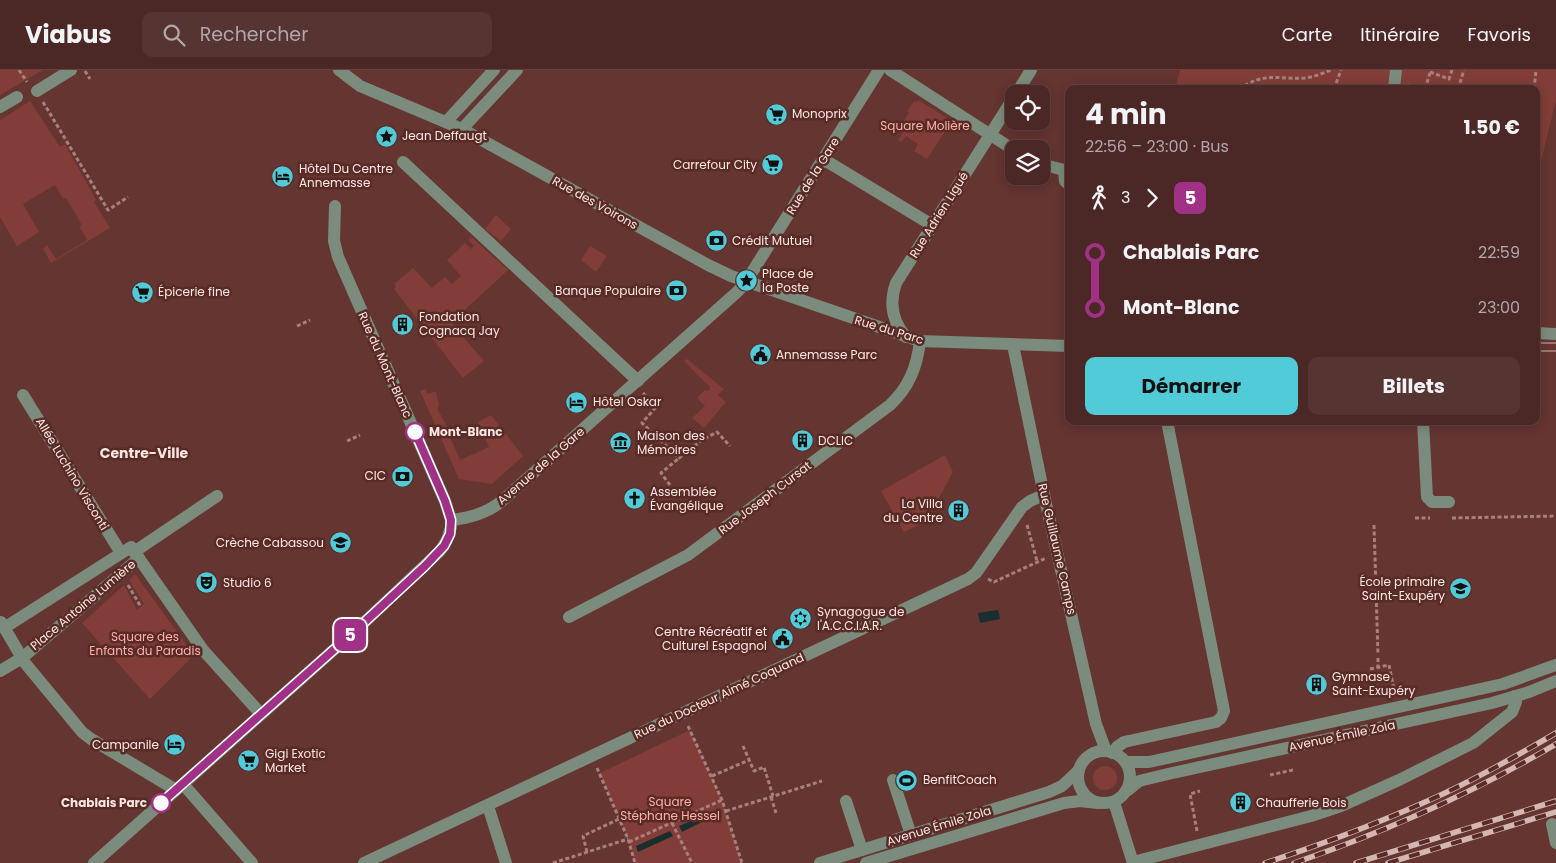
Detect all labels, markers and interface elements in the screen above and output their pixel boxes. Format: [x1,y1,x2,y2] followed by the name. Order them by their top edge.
[142,12,492,57] search box
[25,18,112,51] text: Viabus
[160,21,188,49] icon: search
[200,21,308,48] text: Rechercher
[1282,22,1332,47] text: Carte
[1360,22,1440,47] text: Itinéraire
[1468,22,1531,47] text: Favoris
[1005,85,1050,185] map controls
[1005,85,1050,130] button: locate
[1085,95,1167,134] text: 4 min
[764,102,788,126] supermarket icon: Monoprix
[792,105,847,122] place label: Monoprix
[1464,114,1520,141] text: 1.50 €
[880,117,970,134] park label: Square Molière
[374,124,398,148] place icon: Jean Deffaugt
[402,127,487,144] place label: Jean Deffaugt
[782,134,843,218] street label: Rue de la Gare
[1085,135,1229,158] text: 22:56 – 23:00 · Bus
[1005,140,1050,185] button: layers
[761,153,785,177] supermarket icon: Carrefour City
[673,156,757,173] place label: Carrefour City
[299,160,393,191] place label: Hôtel Du Centre Annemasse
[271,164,295,188] hotel icon: Hôtel Du Centre Annemasse
[905,168,972,261] street label: Rue Adrien Ligué
[549,172,641,233] street label: Rue des Voirons
[1085,184,1113,212] icon: walk
[1138,184,1166,212] icon: forward
[1184,185,1196,210] text: 5
[1121,186,1130,209] text: 3
[704,229,728,253] bank icon: Crédit Mutuel
[732,232,812,249] place label: Crédit Mutuel
[1123,239,1259,266] text: Chablais Parc
[1478,241,1520,264] text: 22:59
[762,265,814,296] place label: Place de la Poste
[734,269,758,293] place icon: Place de la Poste
[665,279,689,303] bank icon: Banque Populaire
[130,280,154,304] supermarket icon: Épicerie fine
[555,282,661,299] place label: Banque Populaire
[158,283,230,300] place label: Épicerie fine
[1123,294,1239,321] text: Mont-Blanc
[1478,296,1520,319] text: 23:00
[419,308,500,339] place label: Fondation Cognacq Jay
[354,309,417,421] street label: Rue du Mont-Blanc
[853,311,926,348] street label: Rue du Parc
[391,312,415,336] building icon: Fondation Cognacq Jay
[748,343,772,367] public building icon: Annemasse Parc
[776,346,877,363] place label: Annemasse Parc
[1085,357,1298,415] button: Démarrer
[1308,357,1520,415] button: Billets
[565,390,589,414] hotel icon: Hôtel Oskar
[593,393,662,410] place label: Hôtel Oskar
[32,414,113,533] street label: Allée Luchino Visconti
[405,422,425,442] marker: Mont-Blanc
[429,423,503,440] place label: Mont-Blanc
[493,423,588,508] street label: Avenue de la Gare
[637,427,705,458] place label: Maison des Mémoires
[790,429,814,453] building icon: DCLIC
[609,431,633,455] museum icon: Maison des Mémoires
[818,432,853,449] place label: DCLIC
[100,443,189,463] district label: Centre-Ville
[715,457,815,538] street label: Rue Joseph Cursat
[390,464,414,488] bank icon: CIC
[365,467,386,484] place label: CIC
[1034,481,1081,616] street label: Rue Guillaume Camps
[650,483,723,514] place label: Assemblée Évangélique
[622,487,646,511] church icon: Assemblée Évangélique
[883,495,943,526] place label: La Villa du Centre
[947,499,971,523] building icon: La Villa du Centre
[328,531,352,555] school or university icon: Crèche Cabassou
[216,534,324,551] place label: Crèche Cabassou
[26,555,139,654] street label: Place Antoine Lumière
[195,571,219,595] theatre icon: Studio 6
[1359,573,1445,604] place label: École primaire Saint-Exupéry
[223,574,272,591] place label: Studio 6
[1449,577,1473,601] school or university icon: École primaire Saint-Exupéry
[817,603,904,634] place label: Synagogue de l'A.C.C.I.A.R.
[789,607,813,631] synagogue icon: Synagogue de l'A.C.C.I.A.R.
[334,619,366,651] line badge: 5
[344,622,356,647] text: 5
[655,623,767,654] place label: Centre Récréatif et Culturel Espagnol
[771,627,795,651] public building icon: Centre Récréatif et Culturel Espagnol
[89,628,201,659] park label: Square des Enfants du Paradis
[631,649,807,743] street label: Rue du Docteur Aimé Coquand
[1332,668,1415,699] place label: Gymnase Saint-Exupéry
[1304,672,1328,696] building icon: Gymnase Saint-Exupéry
[1287,716,1397,755] street label: Avenue Émile Zola
[163,733,187,757] hotel icon: Campanile
[92,736,159,753] place label: Campanile
[265,745,326,776] place label: Gigi Exotic Market
[237,749,261,773] supermarket icon: Gigi Exotic Market
[895,768,919,792] sports icon: BenfitCoach
[923,771,997,788] place label: BenfitCoach
[1228,791,1252,815] building icon: Chaufferie Bois
[151,793,171,813] marker: Chablais Parc
[620,793,720,824] park label: Square Stéphane Hessel
[61,794,147,811] place label: Chablais Parc
[1256,794,1346,811] place label: Chaufferie Bois
[884,802,993,850] street label: Avenue Émile Zola

